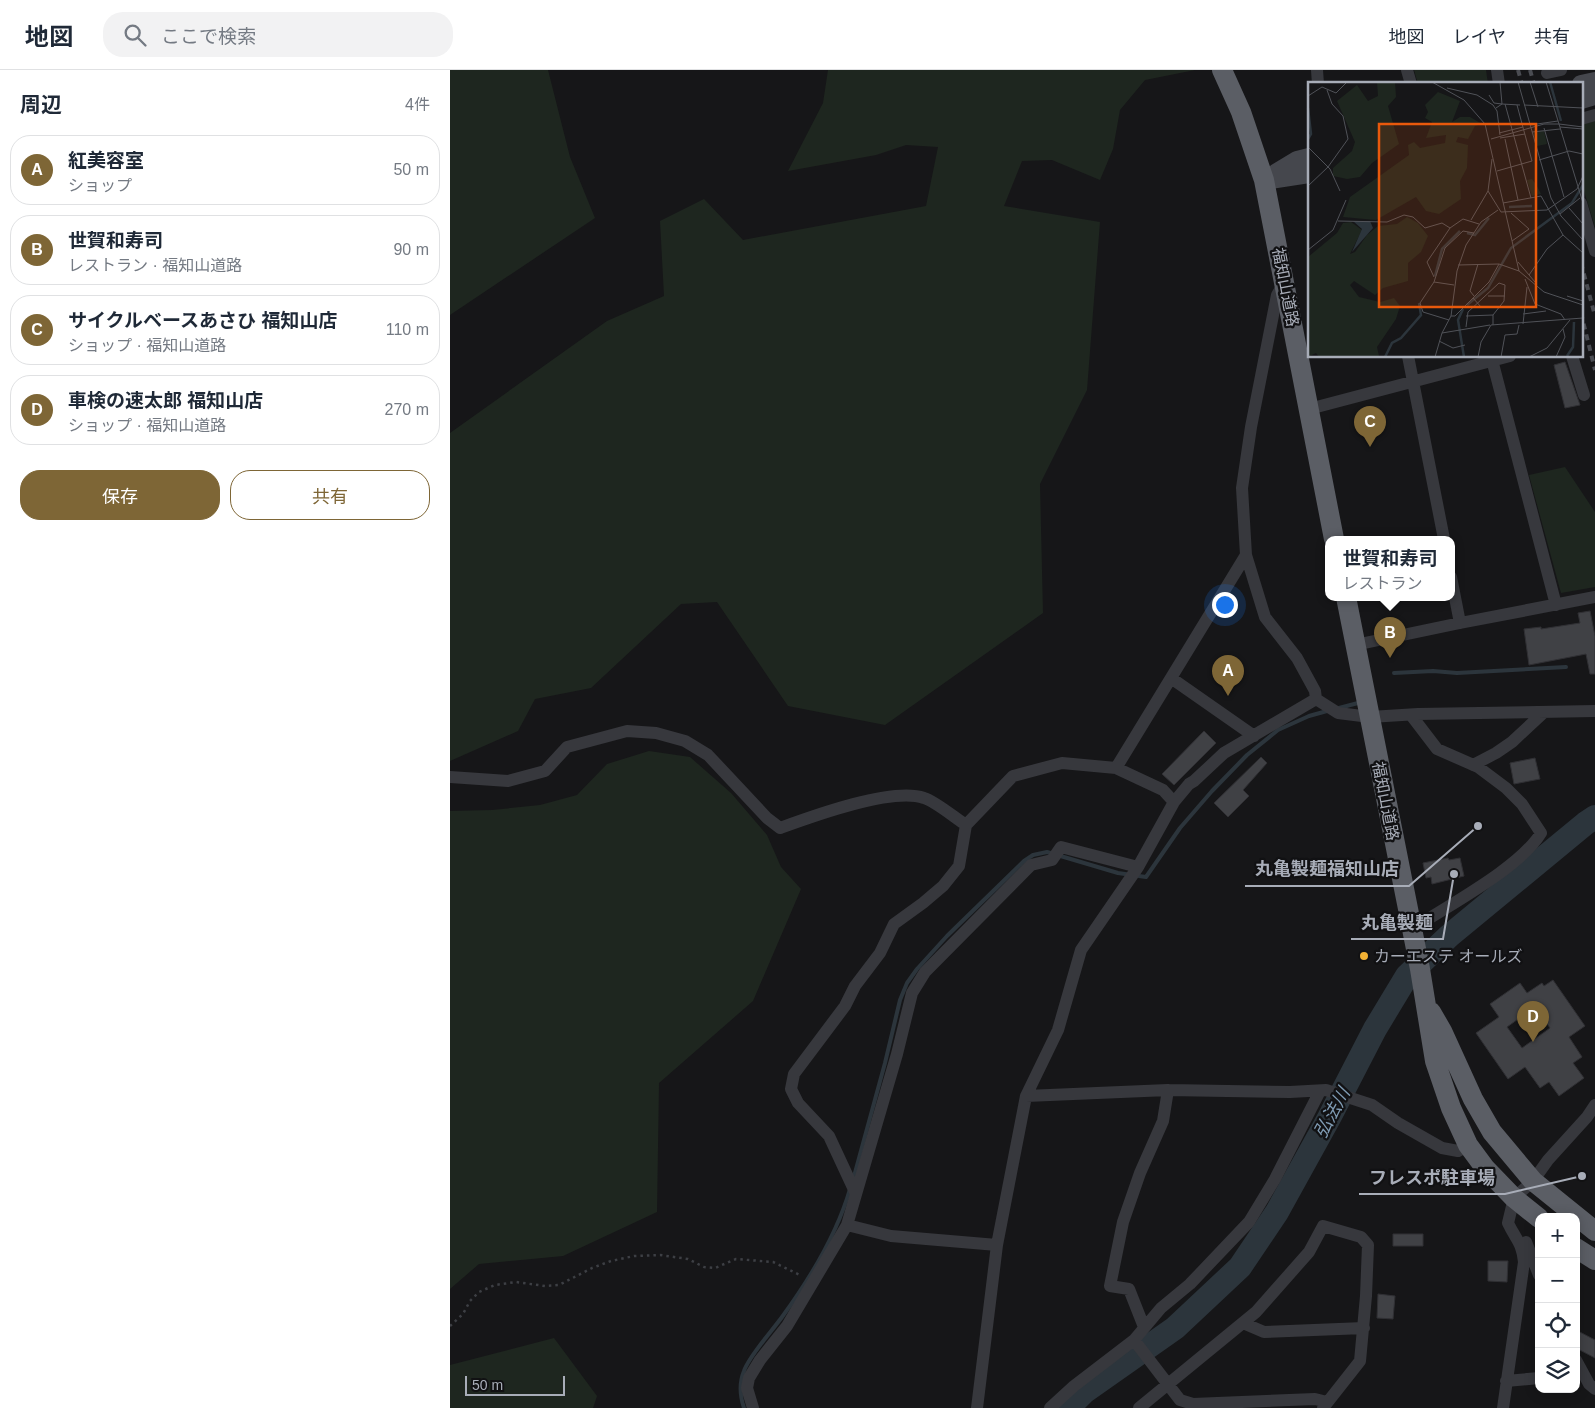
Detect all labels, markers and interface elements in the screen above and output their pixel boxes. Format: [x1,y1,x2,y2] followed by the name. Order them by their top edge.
[103,12,453,57] search box
[121,21,149,49] icon: search
[25,23,73,50] text: 地図
[161,26,256,47] text: ここで検索
[1389,27,1425,47] text: 地図
[1453,27,1506,47] text: レイヤ
[1534,27,1570,47] text: 共有
[1308,82,1582,358] inset map
[20,93,62,116] text: 周辺
[405,96,430,113] text: 4件
[68,150,144,171] text: 紅美容室
[31,161,43,178] text: A
[393,161,429,178] text: 50 m
[68,177,132,194] text: ショップ
[68,230,163,251] text: 世賀和寿司
[31,241,43,258] text: B
[393,241,429,258] text: 90 m
[1270,246,1301,328] street label: 福知山道路
[68,257,242,274] text: レストラン · 福知山道路
[68,310,337,331] text: サイクルベースあさひ 福知山店
[31,321,43,338] text: C
[386,321,429,338] text: 110 m
[68,337,226,354] text: ショップ · 福知山道路
[68,390,263,411] text: 車検の速太郎 福知山店
[31,401,43,418] text: D
[385,401,429,418] text: 270 m
[1354,406,1386,447] pin: C
[68,417,226,434] text: ショップ · 福知山道路
[20,470,220,520] button: 保存
[230,470,430,520] button: 共有
[1325,536,1455,601] popup
[1342,548,1438,569] text: 世賀和寿司
[1342,575,1423,592] text: レストラン
[1212,592,1238,618] your location
[1374,617,1406,658] pin: B
[1212,655,1244,696] pin: A
[1370,760,1401,842] street label: 福知山道路
[1245,853,1409,886] callout: 丸亀製麺福知山店
[1255,858,1399,879] text: 丸亀製麺福知山店
[1351,906,1443,939] callout: 丸亀製麺
[1361,912,1433,933] text: 丸亀製麺
[1374,948,1522,965] place label: カーエステ オールズ
[1358,950,1370,962] marker: カーエステ オールズ
[1517,1001,1549,1042] pin: D
[1310,1083,1355,1141] water label: 弘法川
[1359,1161,1505,1194] callout: フレスポ駐車場
[1369,1168,1495,1188] text: フレスポ駐車場
[1535,1213,1580,1393] map controls
[1535,1213,1580,1258] button: +
[1535,1258,1580,1303] button: −
[1535,1303,1580,1348] button: locate
[1535,1348,1580,1393] button: layers
[465,1373,565,1396] scale bar
[472,1377,503,1393] text: 50 m

